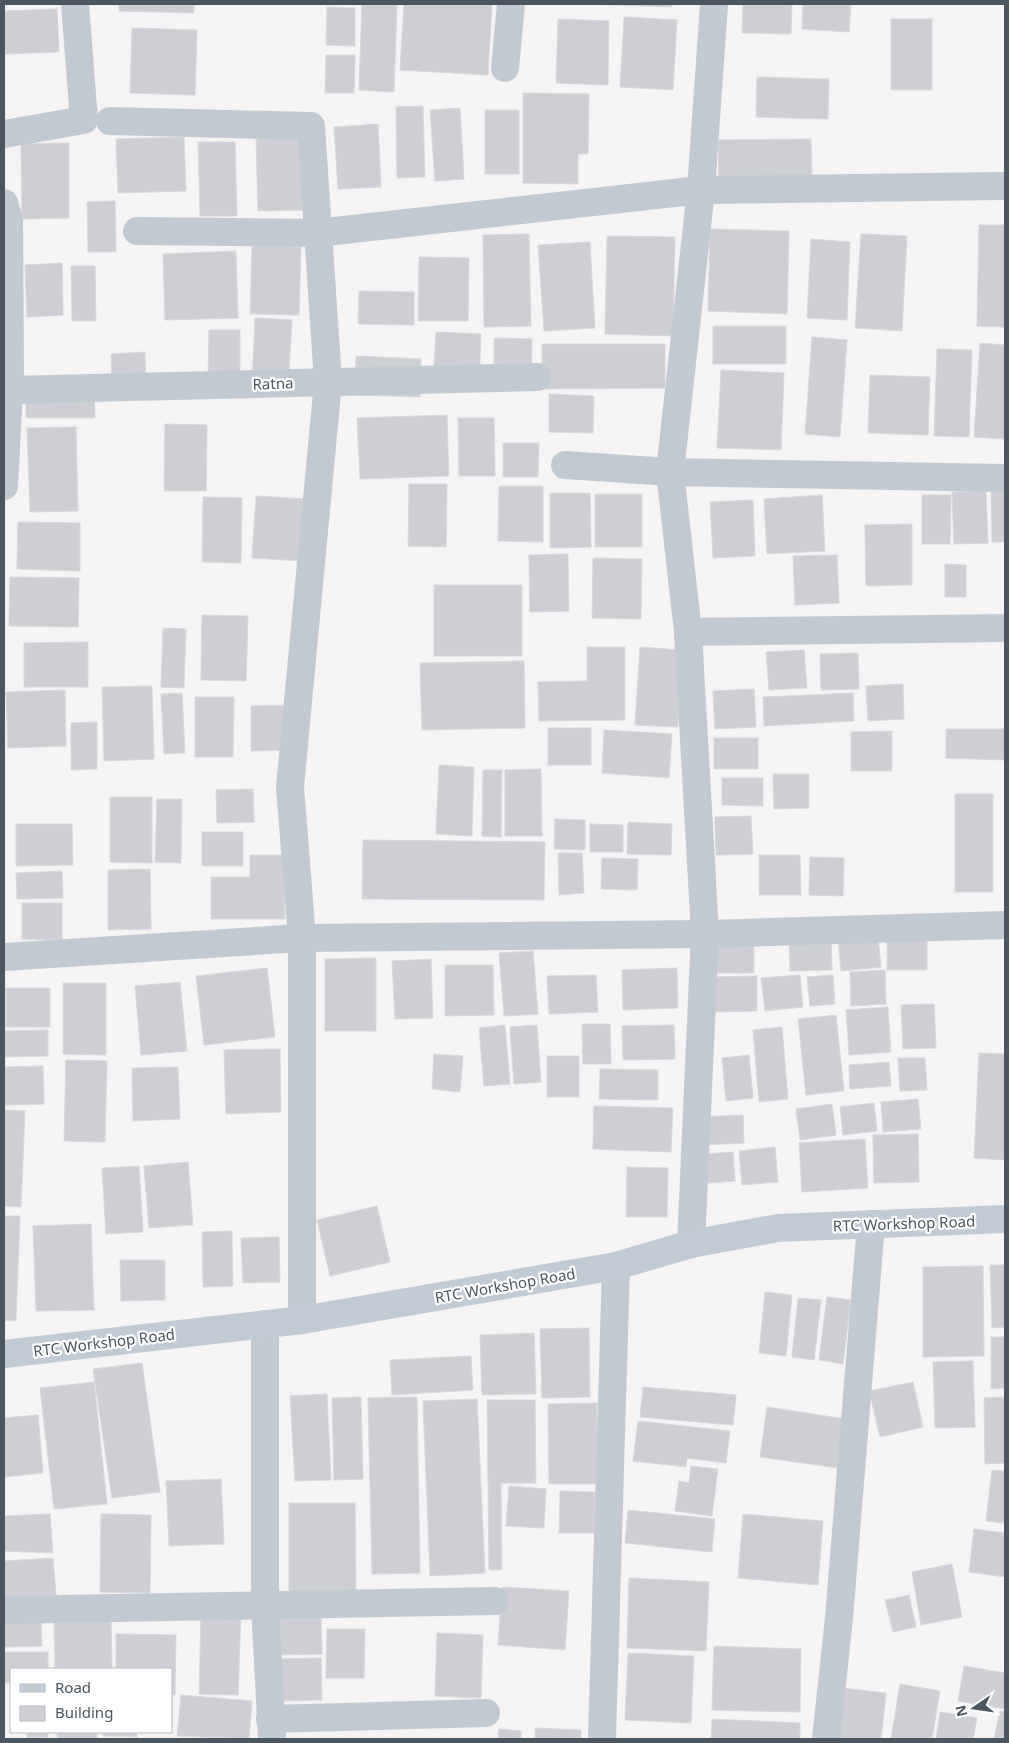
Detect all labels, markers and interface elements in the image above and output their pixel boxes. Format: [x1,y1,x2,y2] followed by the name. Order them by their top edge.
[252,372,294,394] street label: Ratna
[832,1211,976,1235] street label: RTC Workshop Road
[433,1263,577,1307] street label: RTC Workshop Road
[32,1323,176,1361] street label: RTC Workshop Road
[10,1668,172,1733] legend
[55,1677,91,1697] text: Road
[949,1683,999,1733] north arrow
[55,1702,113,1722] text: Building
[950,1703,971,1719] text: N

